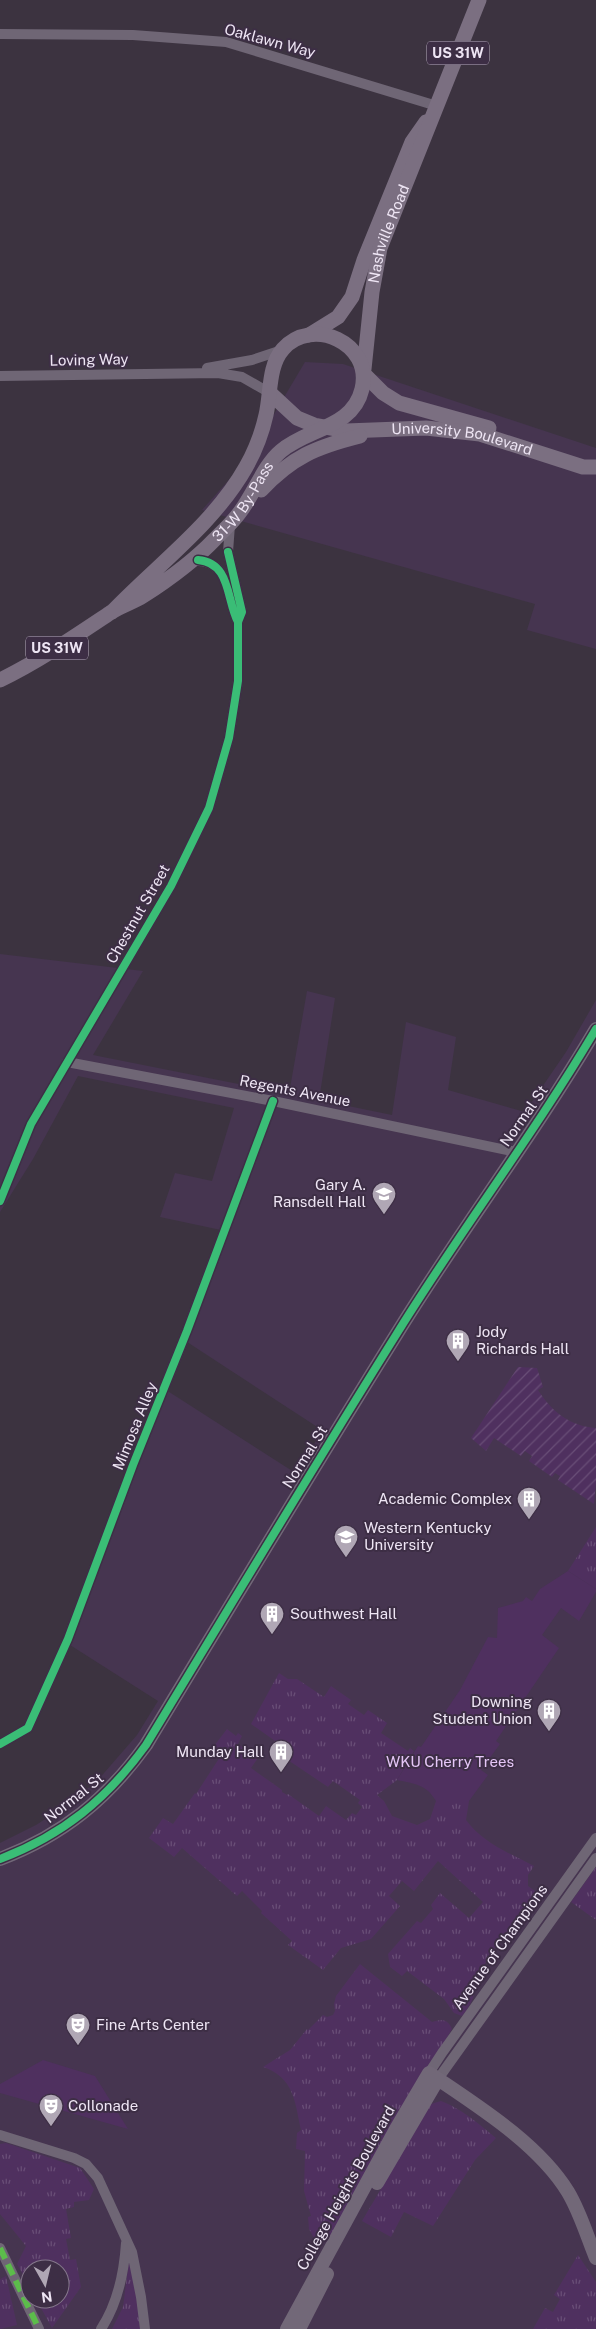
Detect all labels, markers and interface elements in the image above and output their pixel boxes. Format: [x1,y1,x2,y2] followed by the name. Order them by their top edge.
[223,20,317,61] street label: Oaklawn Way
[427,42,489,64] road number: US 31W
[365,182,412,284] street label: Nashville Road
[49,350,129,369] street label: Loving Way
[391,419,535,458] street label: University Boulevard
[209,458,277,545] street label: 31-W By-Pass
[26,636,88,660] road number: US 31W
[102,861,173,966] street label: Chestnut Street
[238,1071,352,1110] street label: Regents Avenue
[496,1082,551,1149] street label: Normal St
[273,1176,366,1210] place label: Gary A. Ransdell Hall
[371,1181,397,1215] school or university icon: Gary A. Ransdell Hall
[476,1323,569,1357] place label: Jody Richards Hall
[445,1328,471,1362] building icon: Jody Richards Hall
[109,1379,160,1472] street label: Mimosa Alley
[279,1422,331,1491] street label: Normal St
[516,1486,542,1520] building icon: Academic Complex
[378,1490,512,1507] place label: Academic Complex
[364,1519,492,1553] place label: Western Kentucky University
[333,1524,359,1558] school or university icon: Western Kentucky University
[259,1601,285,1635] building icon: Southwest Hall
[290,1605,397,1622] place label: Southwest Hall
[433,1693,532,1727] place label: Downing Student Union
[536,1698,562,1732] building icon: Downing Student Union
[268,1739,294,1773] building icon: Munday Hall
[176,1743,264,1760] place label: Munday Hall
[386,1753,514,1770] park label: WKU Cherry Trees
[41,1769,107,1826] street label: Normal St
[449,1881,551,2012] street label: Avenue of Champions
[65,2012,91,2046] theatre icon: Fine Arts Center
[96,2016,210,2033] place label: Fine Arts Center
[38,2093,64,2127] theatre icon: Collonade
[68,2097,138,2114] place label: Collonade
[293,2103,398,2273] street label: College Heights Boulevard
[20,2259,70,2309] north arrow
[40,2288,53,2306] text: N

